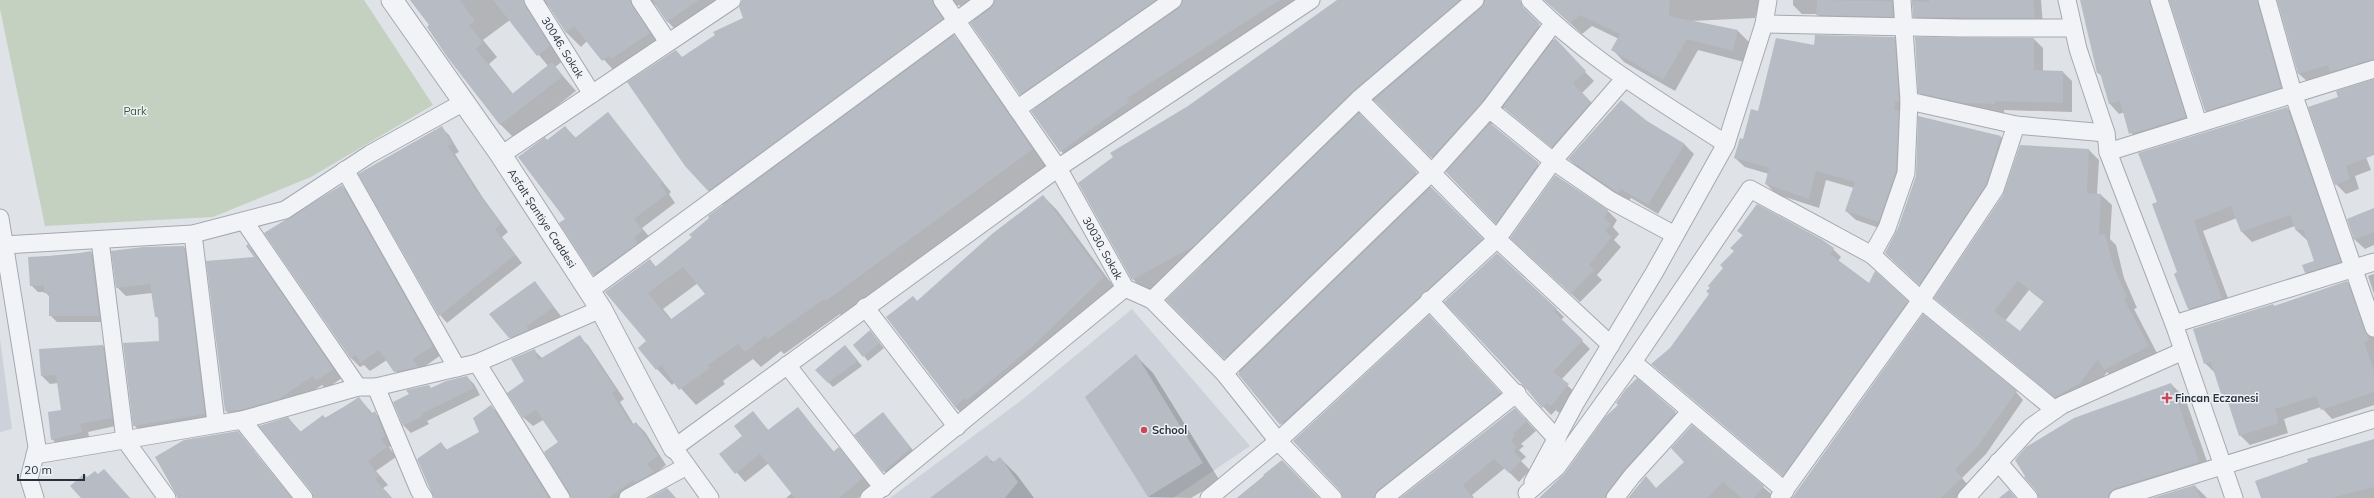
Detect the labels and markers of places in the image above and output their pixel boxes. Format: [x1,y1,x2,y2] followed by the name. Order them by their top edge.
[2175,391,2259,405] place label: Fincan Eczanesi
[2162,393,2172,403] marker: Fincan Eczanesi
[1152,423,1187,437] place label: School
[1139,425,1149,435] marker: School

